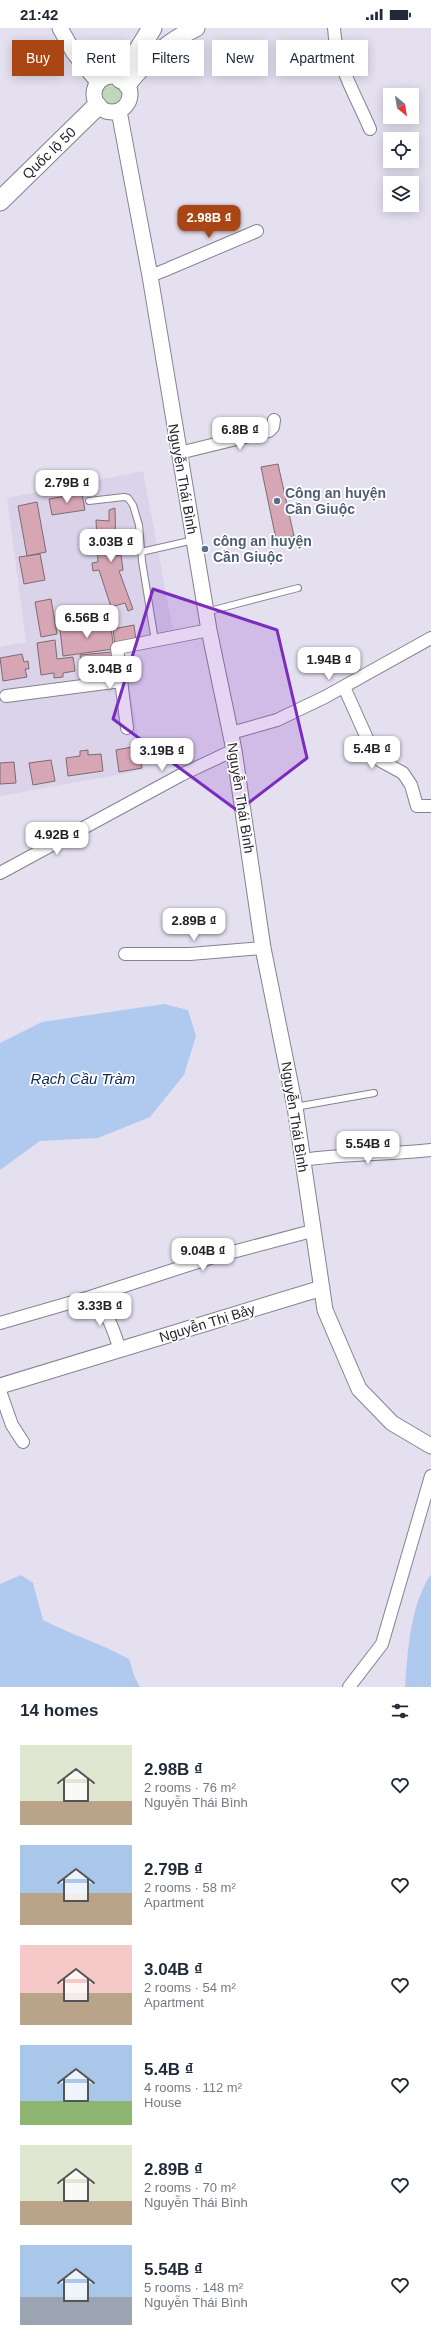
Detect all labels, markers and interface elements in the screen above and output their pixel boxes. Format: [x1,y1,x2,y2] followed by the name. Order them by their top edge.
[20,6,58,23] text: 21:42
[12,40,64,76] chip: Buy
[72,40,130,76] chip: Rent
[138,40,204,76] chip: Filters
[212,40,268,76] chip: New
[276,40,368,76] chip: Apartment
[383,88,419,124] north arrow
[383,88,419,212] map controls
[19,124,79,182] street label: Quốc lộ 50
[383,132,419,168] button: locate
[383,176,419,212] button: layers
[172,205,246,239] pin: 2.98B ₫
[187,210,231,225] text: 2.98B ₫
[207,417,273,451] pin: 6.8B ₫
[221,422,259,437] text: 6.8B ₫
[165,423,201,535] street label: Nguyễn Thái Bình
[30,470,104,504] pin: 2.79B ₫
[45,475,89,490] text: 2.79B ₫
[285,485,386,517] place label: Công an huyện Cần Giuộc
[272,496,282,506] marker: Công an huyện Cần Giuộc
[74,529,148,563] pin: 3.03B ₫
[213,533,312,565] place label: công an huyện Cần Giuộc
[89,534,133,549] text: 3.03B ₫
[200,544,210,554] marker: công an huyện Cần Giuộc
[50,605,124,639] pin: 6.56B ₫
[65,610,109,625] text: 6.56B ₫
[292,647,366,681] pin: 1.94B ₫
[307,652,351,667] text: 1.94B ₫
[73,656,147,690] pin: 3.04B ₫
[88,661,132,676] text: 3.04B ₫
[339,736,405,770] pin: 5.4B ₫
[125,738,199,772] pin: 3.19B ₫
[353,741,391,756] text: 5.4B ₫
[224,742,258,854] street label: Nguyễn Thái Bình
[140,743,184,758] text: 3.19B ₫
[20,822,94,856] pin: 4.92B ₫
[35,827,79,842] text: 4.92B ₫
[157,908,231,942] pin: 2.89B ₫
[172,913,216,928] text: 2.89B ₫
[278,1061,312,1173] street label: Nguyễn Thái Bình
[31,1070,135,1087] water label: Rạch Cầu Tràm
[331,1131,405,1165] pin: 5.54B ₫
[346,1136,390,1151] text: 5.54B ₫
[166,1238,240,1272] pin: 9.04B ₫
[181,1243,225,1258] text: 9.04B ₫
[63,1293,137,1327] pin: 3.33B ₫
[78,1298,122,1313] text: 3.33B ₫
[157,1301,257,1345] street label: Nguyễn Thị Bảy
[389,1700,411,1722] icon: filters
[20,1701,98,1720] text: 14 homes
[144,1760,203,1779] text: 2.98B ₫
[52,1761,100,1809] icon: home
[389,1774,411,1796] icon: heart
[144,1780,236,1795] text: 2 rooms · 76 m²
[144,1795,248,1810] text: Nguyễn Thái Bình
[144,1860,203,1879] text: 2.79B ₫
[52,1861,100,1909] icon: home
[389,1874,411,1896] icon: heart
[144,1880,236,1895] text: 2 rooms · 58 m²
[144,1895,204,1910] text: Apartment
[144,1960,203,1979] text: 3.04B ₫
[52,1961,100,2009] icon: home
[389,1974,411,1996] icon: heart
[144,1980,236,1995] text: 2 rooms · 54 m²
[144,1995,204,2010] text: Apartment
[144,2060,193,2079] text: 5.4B ₫
[52,2061,100,2109] icon: home
[389,2074,411,2096] icon: heart
[144,2080,242,2095] text: 4 rooms · 112 m²
[144,2095,182,2110] text: House
[144,2160,203,2179] text: 2.89B ₫
[52,2161,100,2209] icon: home
[389,2174,411,2196] icon: heart
[144,2180,236,2195] text: 2 rooms · 70 m²
[144,2195,248,2210] text: Nguyễn Thái Bình
[144,2260,203,2279] text: 5.54B ₫
[52,2261,100,2309] icon: home
[389,2274,411,2296] icon: heart
[144,2280,243,2295] text: 5 rooms · 148 m²
[144,2295,248,2310] text: Nguyễn Thái Bình

